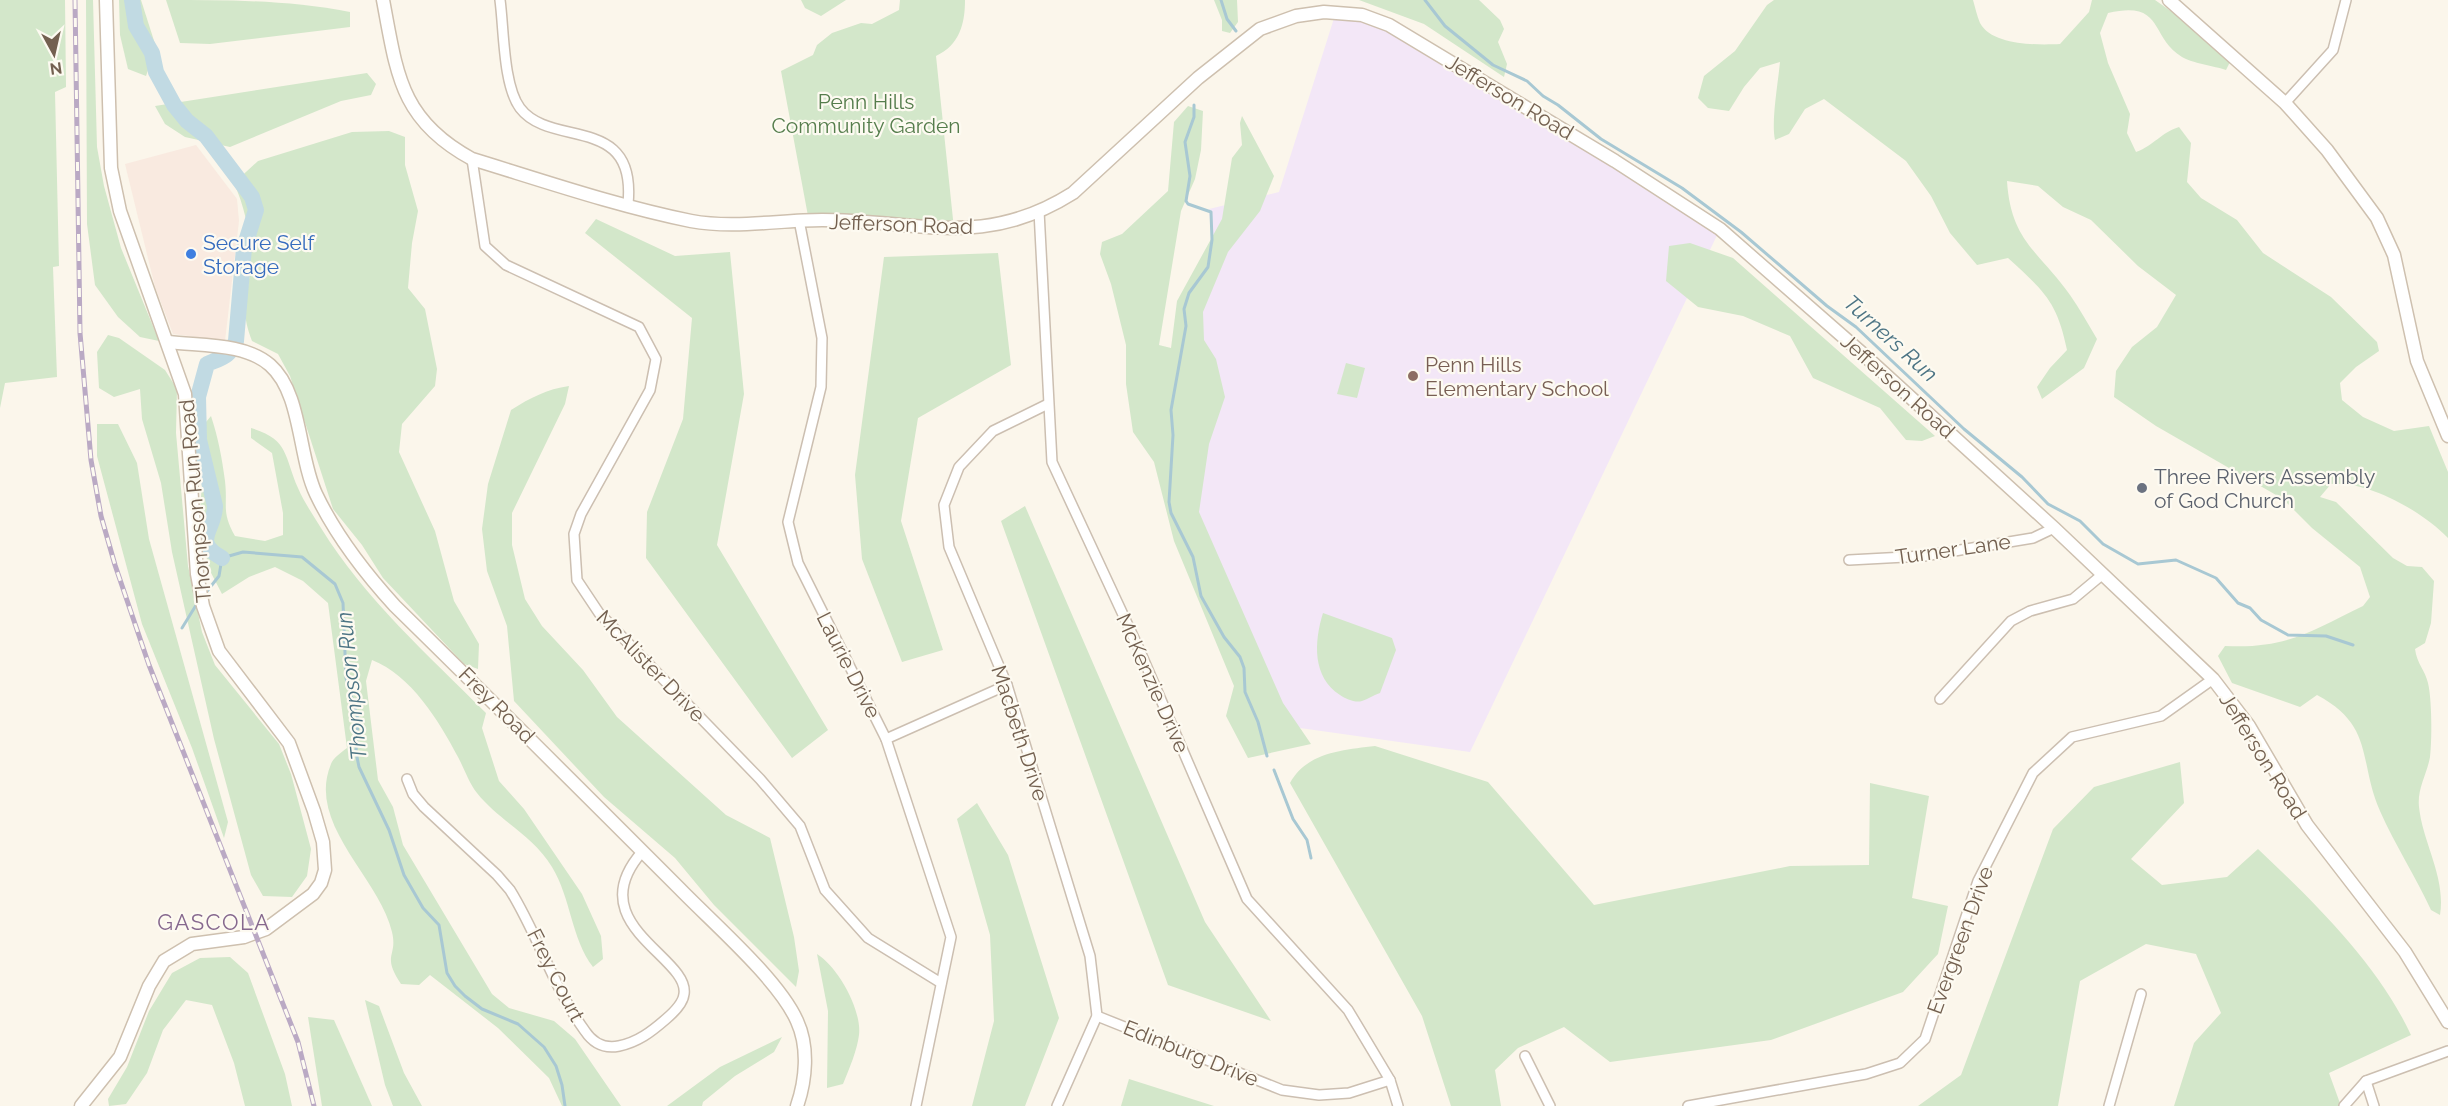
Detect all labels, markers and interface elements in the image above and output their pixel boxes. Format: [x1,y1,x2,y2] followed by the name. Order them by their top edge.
[24,24,84,84] north arrow
[1442,49,1578,145] street label: Jefferson Road
[49,58,63,79] text: N
[771,89,961,138] park label: Penn Hills Community Garden
[828,209,974,239] street label: Jefferson Road
[203,230,316,279] place label: Secure Self Storage
[184,247,198,261] marker: Secure Self Storage
[1839,289,1943,387] water label: Turners Run
[1836,328,1960,444] street label: Jefferson Road
[1425,352,1609,401] place label: Penn Hills Elementary School
[1406,369,1420,383] marker: Penn Hills Elementary School
[174,398,216,604] street label: Thompson Run Road
[2154,464,2375,513] place label: Three Rivers Assembly of God Church
[2135,481,2149,495] marker: Three Rivers Assembly of God Church
[1894,529,2012,569] street label: Turner Lane
[591,605,711,727] street label: McAlister Drive
[812,608,886,722] street label: Laurie Drive
[1111,609,1195,757] street label: McKenzie Drive
[330,610,372,762] water label: Thompson Run
[454,662,540,748] street label: Frey Road
[986,662,1054,804] street label: Macbeth Drive
[2214,688,2312,824] street label: Jefferson Road
[1922,863,1998,1017] street label: Evergreen Drive
[157,909,271,935] district label: GASCOLA
[522,925,590,1025] street label: Frey Court
[1120,1015,1262,1091] street label: Edinburg Drive

